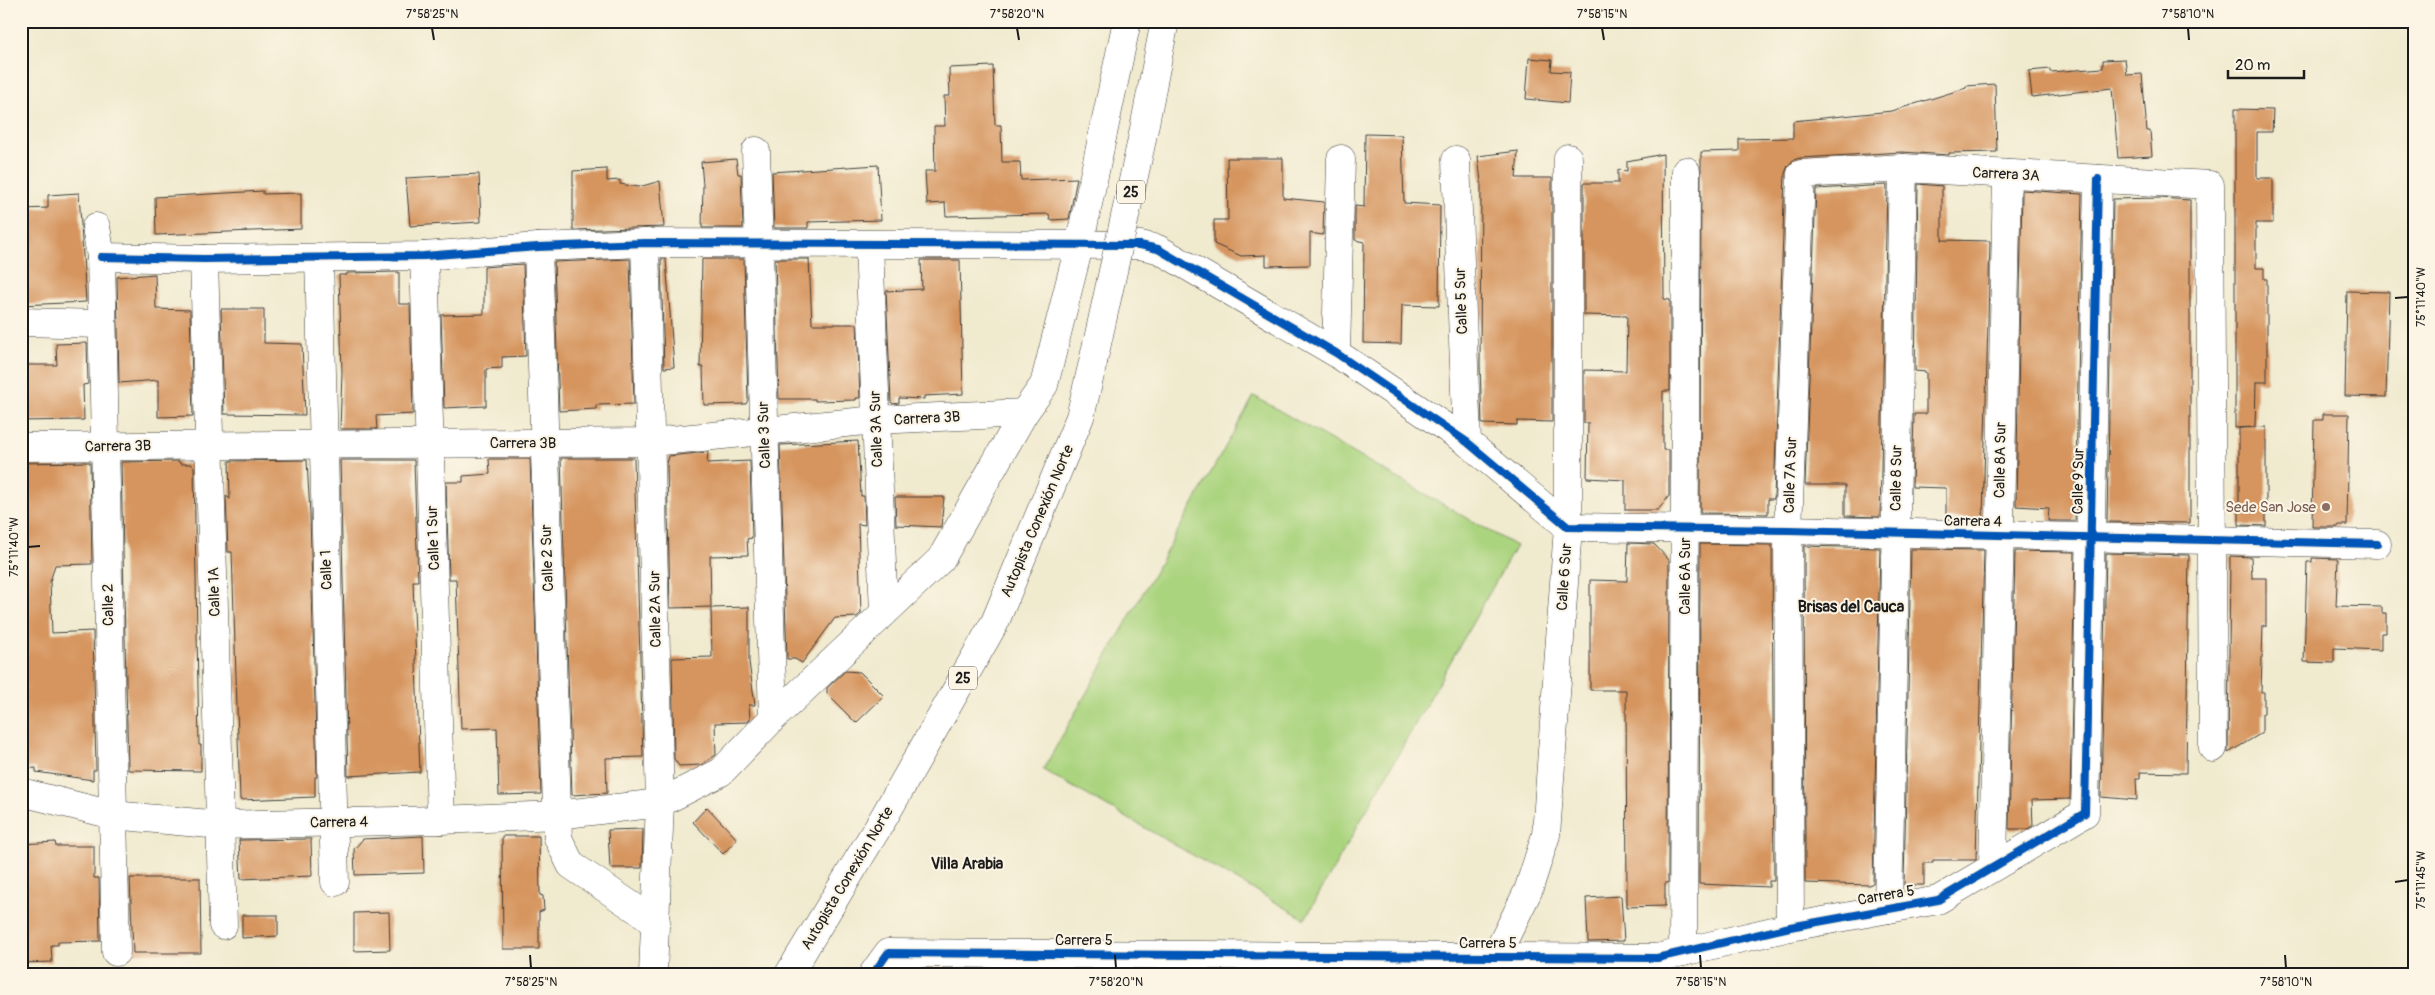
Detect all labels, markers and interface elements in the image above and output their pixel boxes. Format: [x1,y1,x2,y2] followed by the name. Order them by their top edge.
[406,7,458,22] text: 7°58'25"N
[990,7,1044,22] text: 7°58'20"N
[1577,7,1627,22] text: 7°58'15"N
[2162,7,2214,22] text: 7°58'10"N
[2228,48,2304,80] scale bar
[2235,56,2270,75] text: 20 m
[1972,163,2041,186] street label: Carrera 3A
[1117,180,1145,203] road number: 25
[1451,267,1472,335] street label: Calle 5 Sur
[2414,267,2429,327] text: 75°11'40"W
[866,390,887,468] street label: Calle 3A Sur
[754,400,775,469] street label: Calle 3 Sur
[893,407,961,430] street label: Carrera 3B
[1990,421,2011,498] street label: Calle 8A Sur
[490,434,556,453] street label: Carrera 3B
[85,436,151,457] street label: Carrera 3B
[1780,436,1801,514] street label: Calle 7A Sur
[997,442,1078,600] street label: Autopista Conexión Norte
[1886,444,1907,511] street label: Calle 8 Sur
[2068,447,2089,514] street label: Calle 9 Sur
[2225,498,2317,517] place label: Sede San Jose
[2320,501,2332,513] marker: Sede San Jose
[423,505,444,571] street label: Calle 1 Sur
[1944,511,2003,532] street label: Carrera 4
[7,517,22,577] text: 75°11'40"W
[537,523,558,592] street label: Calle 2 Sur
[1676,537,1695,615] street label: Calle 6A Sur
[1553,542,1576,611] street label: Calle 6 Sur
[316,550,337,590] street label: Calle 1
[204,567,225,617] street label: Calle 1A
[645,570,666,648] street label: Calle 2A Sur
[99,584,118,626] street label: Calle 2
[1798,597,1905,617] district label: Brisas del Cauca
[949,666,977,690] road number: 25
[797,803,898,953] street label: Autopista Conexión Norte
[310,812,369,833] street label: Carrera 4
[2414,851,2429,909] text: 75°11'45"W
[931,854,1004,874] district label: Villa Arabia
[1856,881,1916,910] street label: Carrera 5
[1055,931,1113,950] street label: Carrera 5
[1459,934,1517,953] street label: Carrera 5
[505,975,557,990] text: 7°58'25"N
[1089,975,1143,990] text: 7°58'20"N
[1676,975,1726,990] text: 7°58'15"N
[2260,975,2312,990] text: 7°58'10"N

